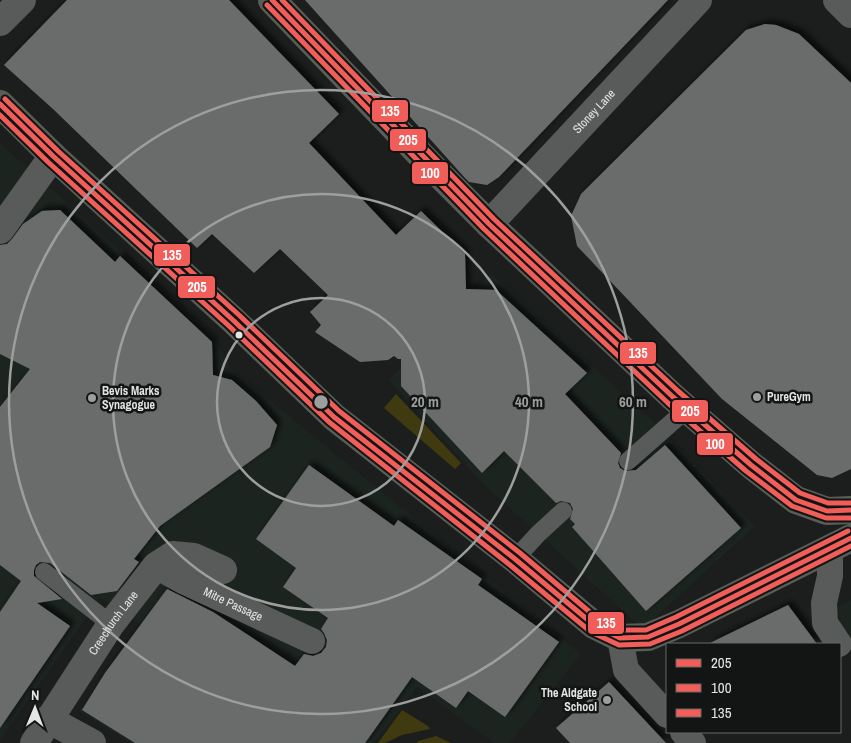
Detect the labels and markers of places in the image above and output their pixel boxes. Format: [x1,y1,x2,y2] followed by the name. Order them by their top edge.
[234,330,244,340] unlabelled marker
[102,383,160,413] place label: Bevis Marks Synagogue
[767,389,811,405] place label: PureGym
[751,391,763,403] marker: PureGym
[86,392,98,404] marker: Bevis Marks Synagogue
[312,393,330,411] centre of rings
[541,685,598,715] place label: The Aldgate School
[601,694,613,706] marker: The Aldgate School

